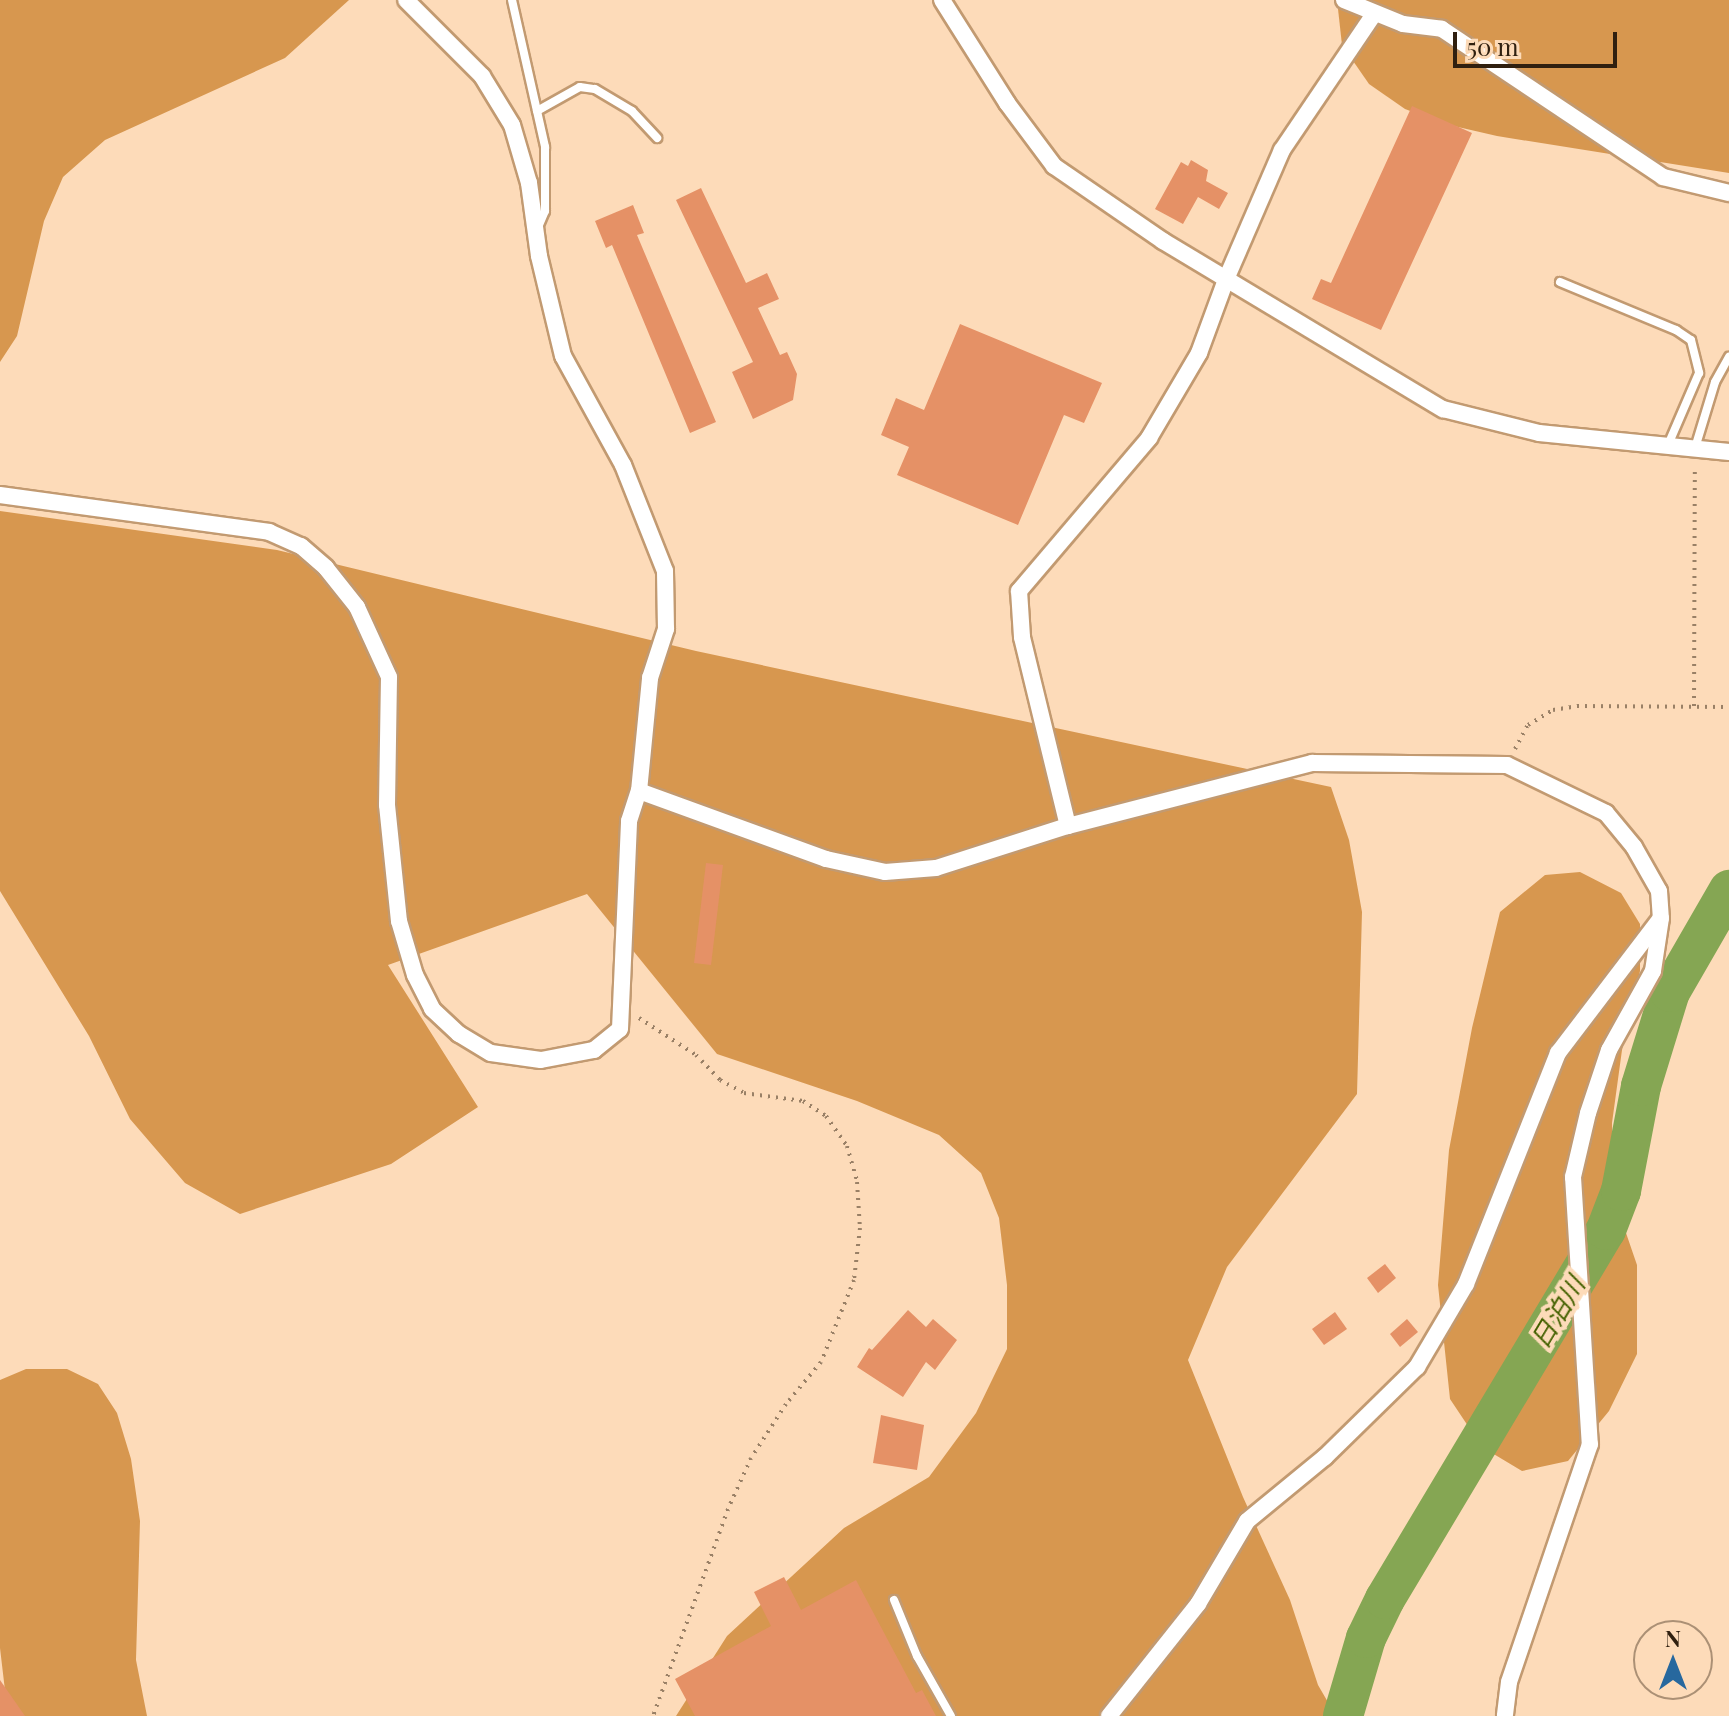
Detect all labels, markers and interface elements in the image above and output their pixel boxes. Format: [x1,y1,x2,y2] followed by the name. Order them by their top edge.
[1457,16,1621,66] scale bar
[1467,30,1519,62] text: 50 m
[1524,1271,1590,1353] water label: 日泊川
[1633,1620,1713,1700] north arrow
[1665,1623,1681,1653] text: N

